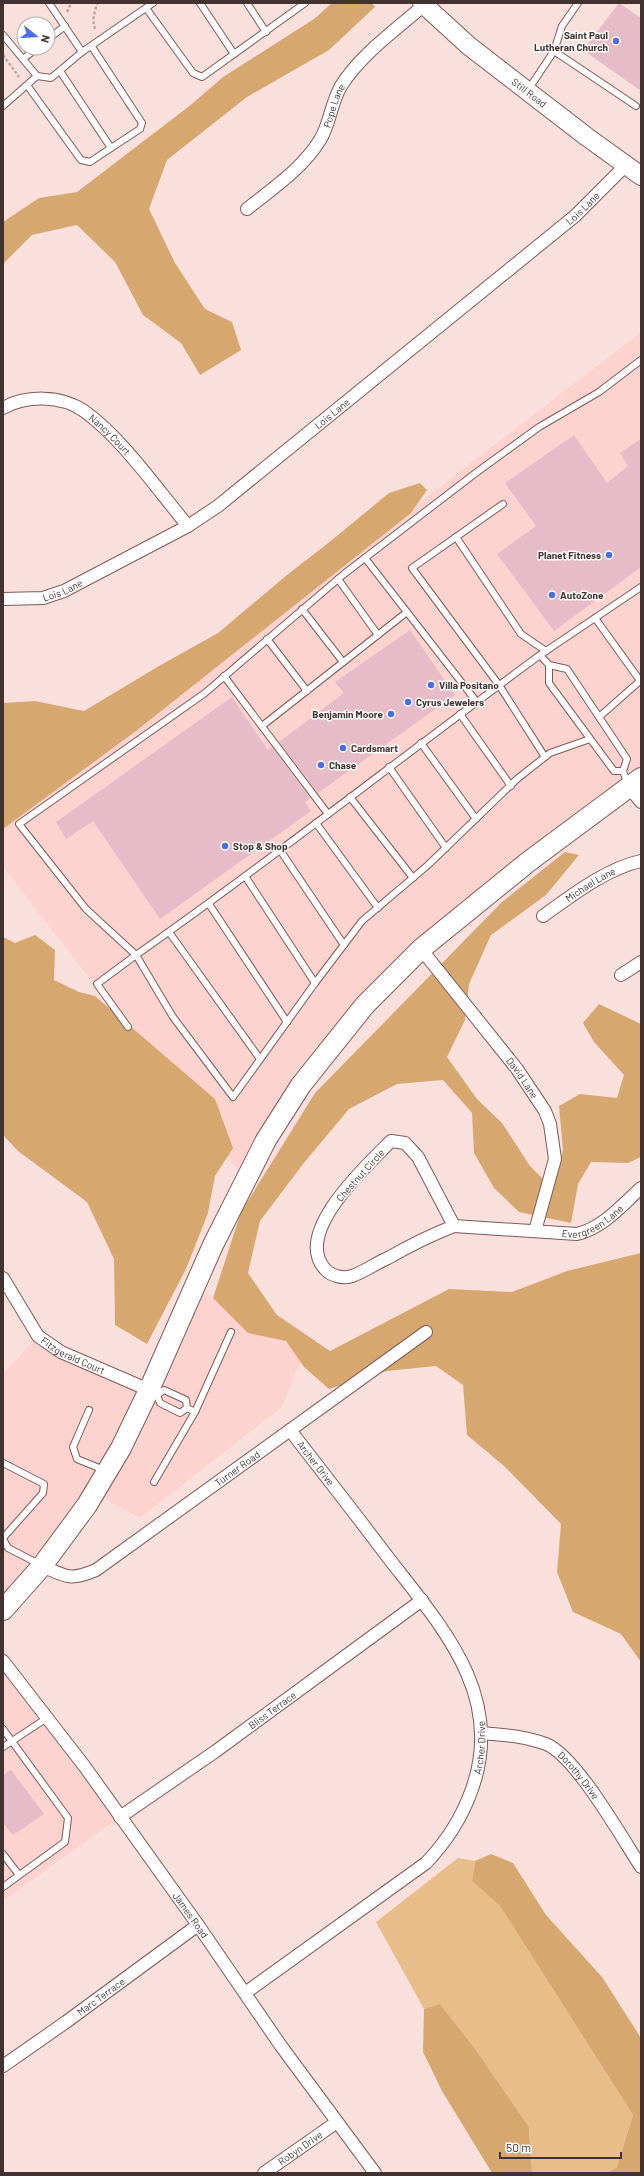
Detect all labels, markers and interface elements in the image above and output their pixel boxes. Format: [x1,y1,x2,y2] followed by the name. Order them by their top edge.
[16,16,56,56] north arrow
[534,29,608,53] place label: Saint Paul Lutheran Church
[39,34,53,44] text: N
[611,36,621,46] marker: Saint Paul Lutheran Church
[510,75,549,110] street label: Still Road
[320,82,347,129] street label: Pope Lane
[563,189,602,227] street label: Lois Lane
[312,396,352,431] street label: Lois Lane
[87,411,134,458] street label: Nancy Court
[538,549,601,561] place label: Planet Fitness
[604,550,614,560] marker: Planet Fitness
[41,576,84,604] street label: Lois Lane
[560,589,604,601] place label: AutoZone
[547,590,557,600] marker: AutoZone
[439,679,499,691] place label: Villa Positano
[426,680,436,690] marker: Villa Positano
[416,696,484,708] place label: Cyrus Jewelers
[403,697,413,707] marker: Cyrus Jewelers
[312,708,384,720] place label: Benjamin Moore
[386,709,396,719] marker: Benjamin Moore
[351,742,398,754] place label: Cardsmart
[338,743,348,753] marker: Cardsmart
[329,759,357,771] place label: Chase
[316,760,326,770] marker: Chase
[233,840,288,852] place label: Stop & Shop
[220,841,230,851] marker: Stop & Shop
[563,865,617,904] street label: Michael Lane
[504,1055,541,1101] street label: David Lane
[333,1146,387,1204] street label: Chestnut Circle
[561,1202,625,1240] street label: Evergreen Lane
[39,1334,107,1376] street label: Fitzgerald Court
[295,1438,337,1488] street label: Archer Drive
[212,1448,262,1489] street label: Turner Road
[246,1689,298,1731] street label: Bliss Terrace
[471,1720,487,1775] street label: Archer Drive
[556,1749,602,1802] street label: Dorothy Drive
[170,1890,211,1940] street label: James Road
[75,1975,127,2018] street label: Marc Terrace
[276,2128,325,2167] street label: Robyn Drive
[500,2134,621,2160] scale bar
[506,2140,531,2154] text: 50 m

